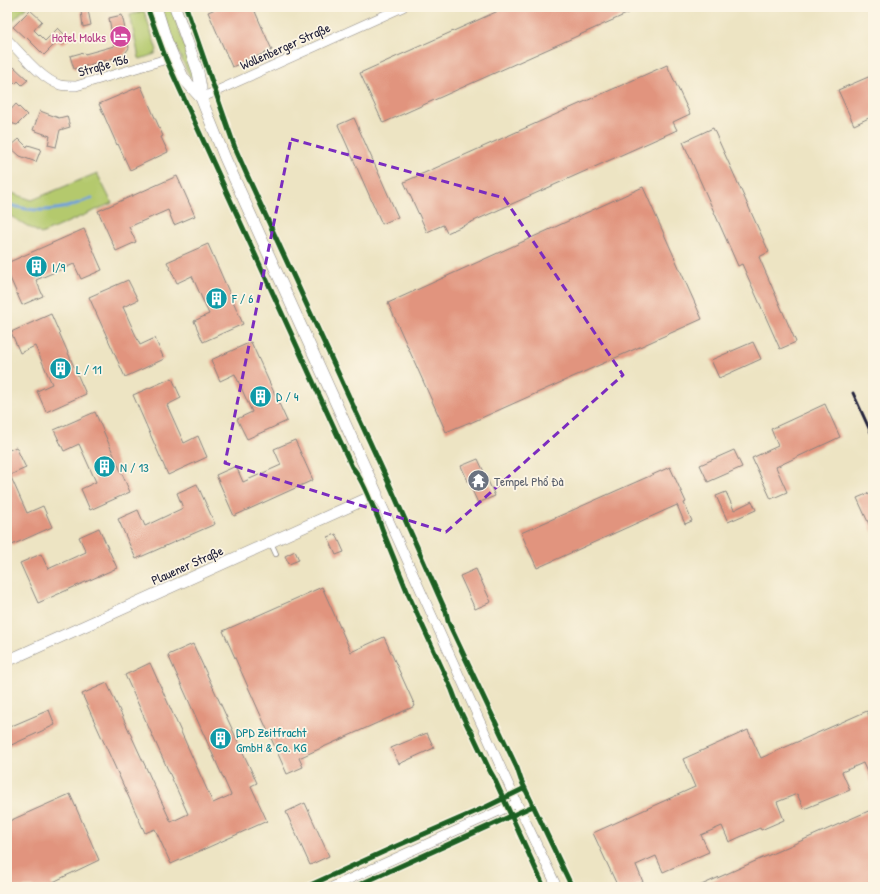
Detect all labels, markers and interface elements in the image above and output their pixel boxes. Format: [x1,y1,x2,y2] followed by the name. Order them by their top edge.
[237,18,333,74] street label: Wollenberger Straße
[108,24,134,50] hotel icon: Hotel Molks
[52,28,106,46] place label: Hotel Molks
[76,49,130,81] street label: Straße 156
[24,254,50,280] building icon: I/9
[52,258,66,276] place label: I/9
[204,285,230,311] building icon: F / 6
[231,289,254,307] place label: F / 6
[47,356,73,382] building icon: L / 11
[76,360,102,378] place label: L / 11
[247,383,273,409] building icon: D / 4
[276,387,299,405] place label: D / 4
[91,454,117,480] building icon: N / 13
[120,458,149,476] place label: N / 13
[465,468,491,494] temple icon: Tempel Phổ Đà
[494,472,563,490] place label: Tempel Phổ Đà
[148,541,226,589] street label: Plauener Straße
[236,723,307,756] place label: DPD Zeitfracht GmbH & Co. KG
[208,726,234,752] building icon: DPD Zeitfracht GmbH & Co. KG

